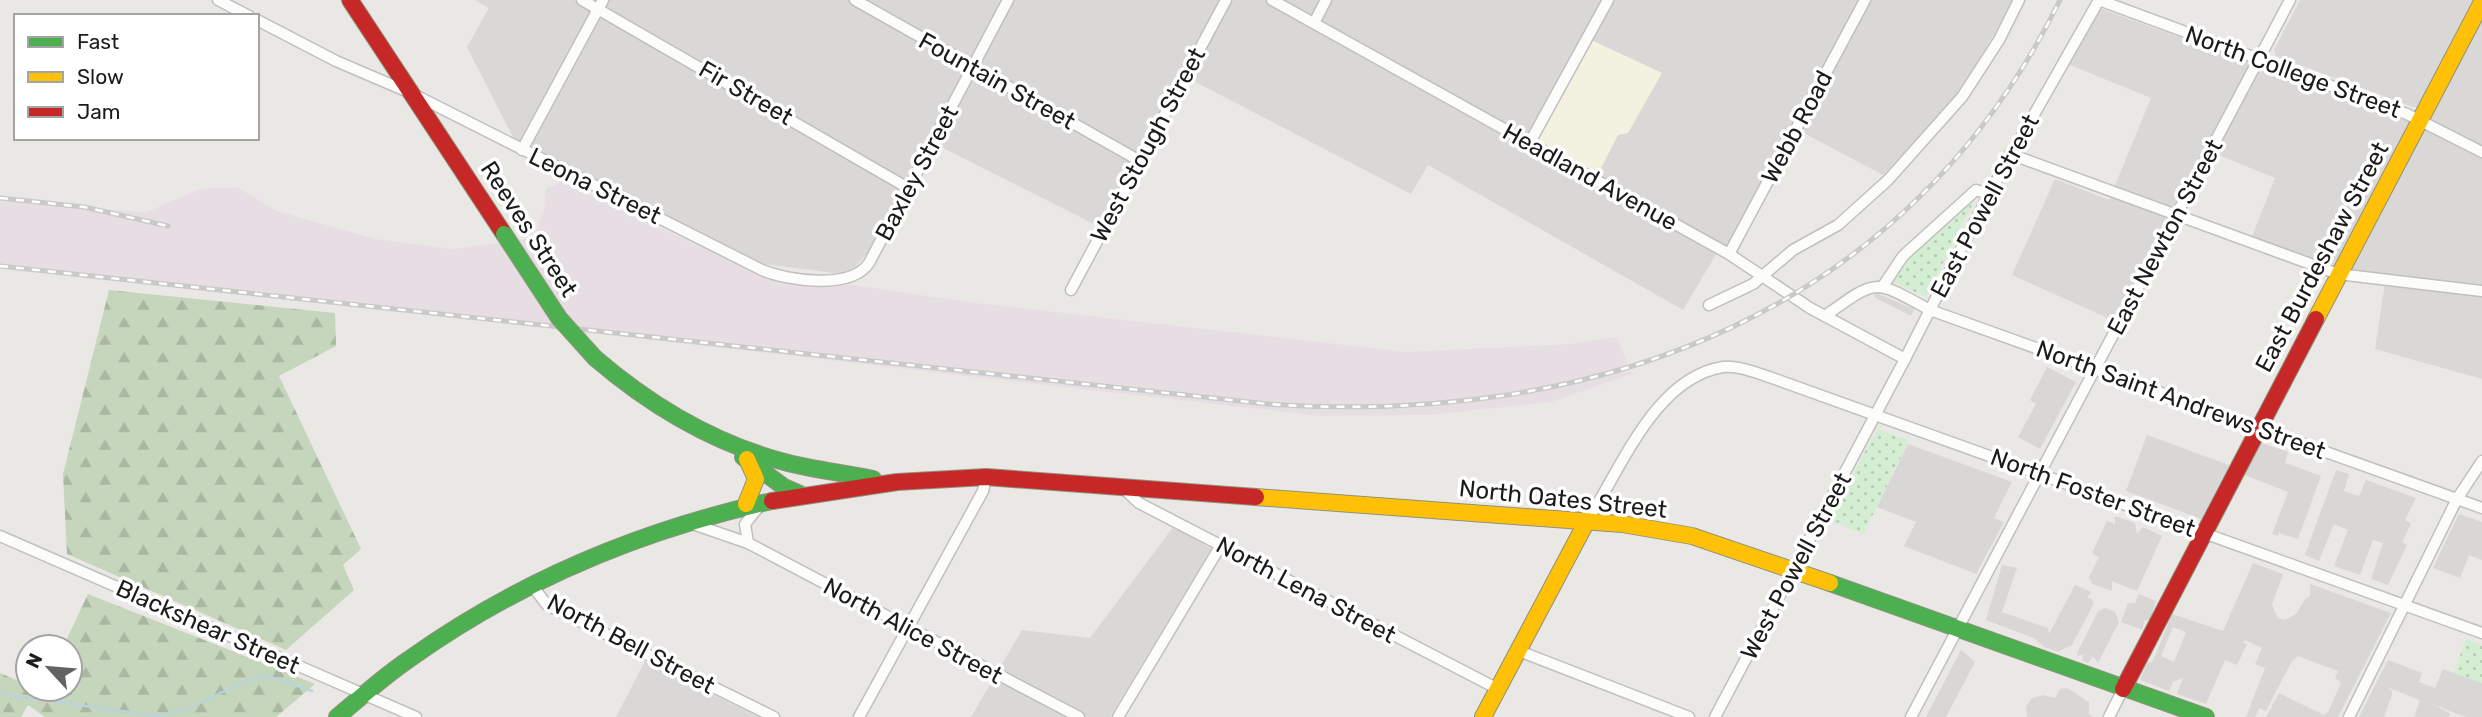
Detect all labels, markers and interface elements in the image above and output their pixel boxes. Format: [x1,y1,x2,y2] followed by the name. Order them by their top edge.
[14,14,259,140] legend
[2181,20,2405,124] street label: North College Street
[914,26,1080,136] street label: Fountain Street
[77,29,119,54] text: Fast
[1085,43,1211,247] street label: West Stough Street
[694,55,798,131] street label: Fir Street
[77,64,124,89] text: Slow
[1756,66,1838,188] street label: Webb Road
[77,99,121,124] text: Jam
[870,101,964,245] street label: Baxley Street
[1925,110,2045,302] street label: East Powell Street
[1498,117,1682,237] street label: Headland Avenue
[2102,135,2228,339] street label: East Newton Street
[2249,137,2395,377] street label: East Burdeshaw Street
[524,142,666,230] street label: Leona Street
[475,156,583,302] street label: Reeves Street
[2033,335,2329,465] street label: North Saint Andrews Street
[1987,443,2199,543] street label: North Foster Street
[1735,468,1857,664] street label: West Powell Street
[1458,474,1668,524] street label: North Oates Street
[1211,531,1401,649] street label: North Lena Street
[819,572,1007,690] street label: North Alice Street
[112,574,304,680] street label: Blackshear Street
[542,588,720,700] street label: North Bell Street
[14,633,84,703] north arrow
[21,650,48,672] text: N

